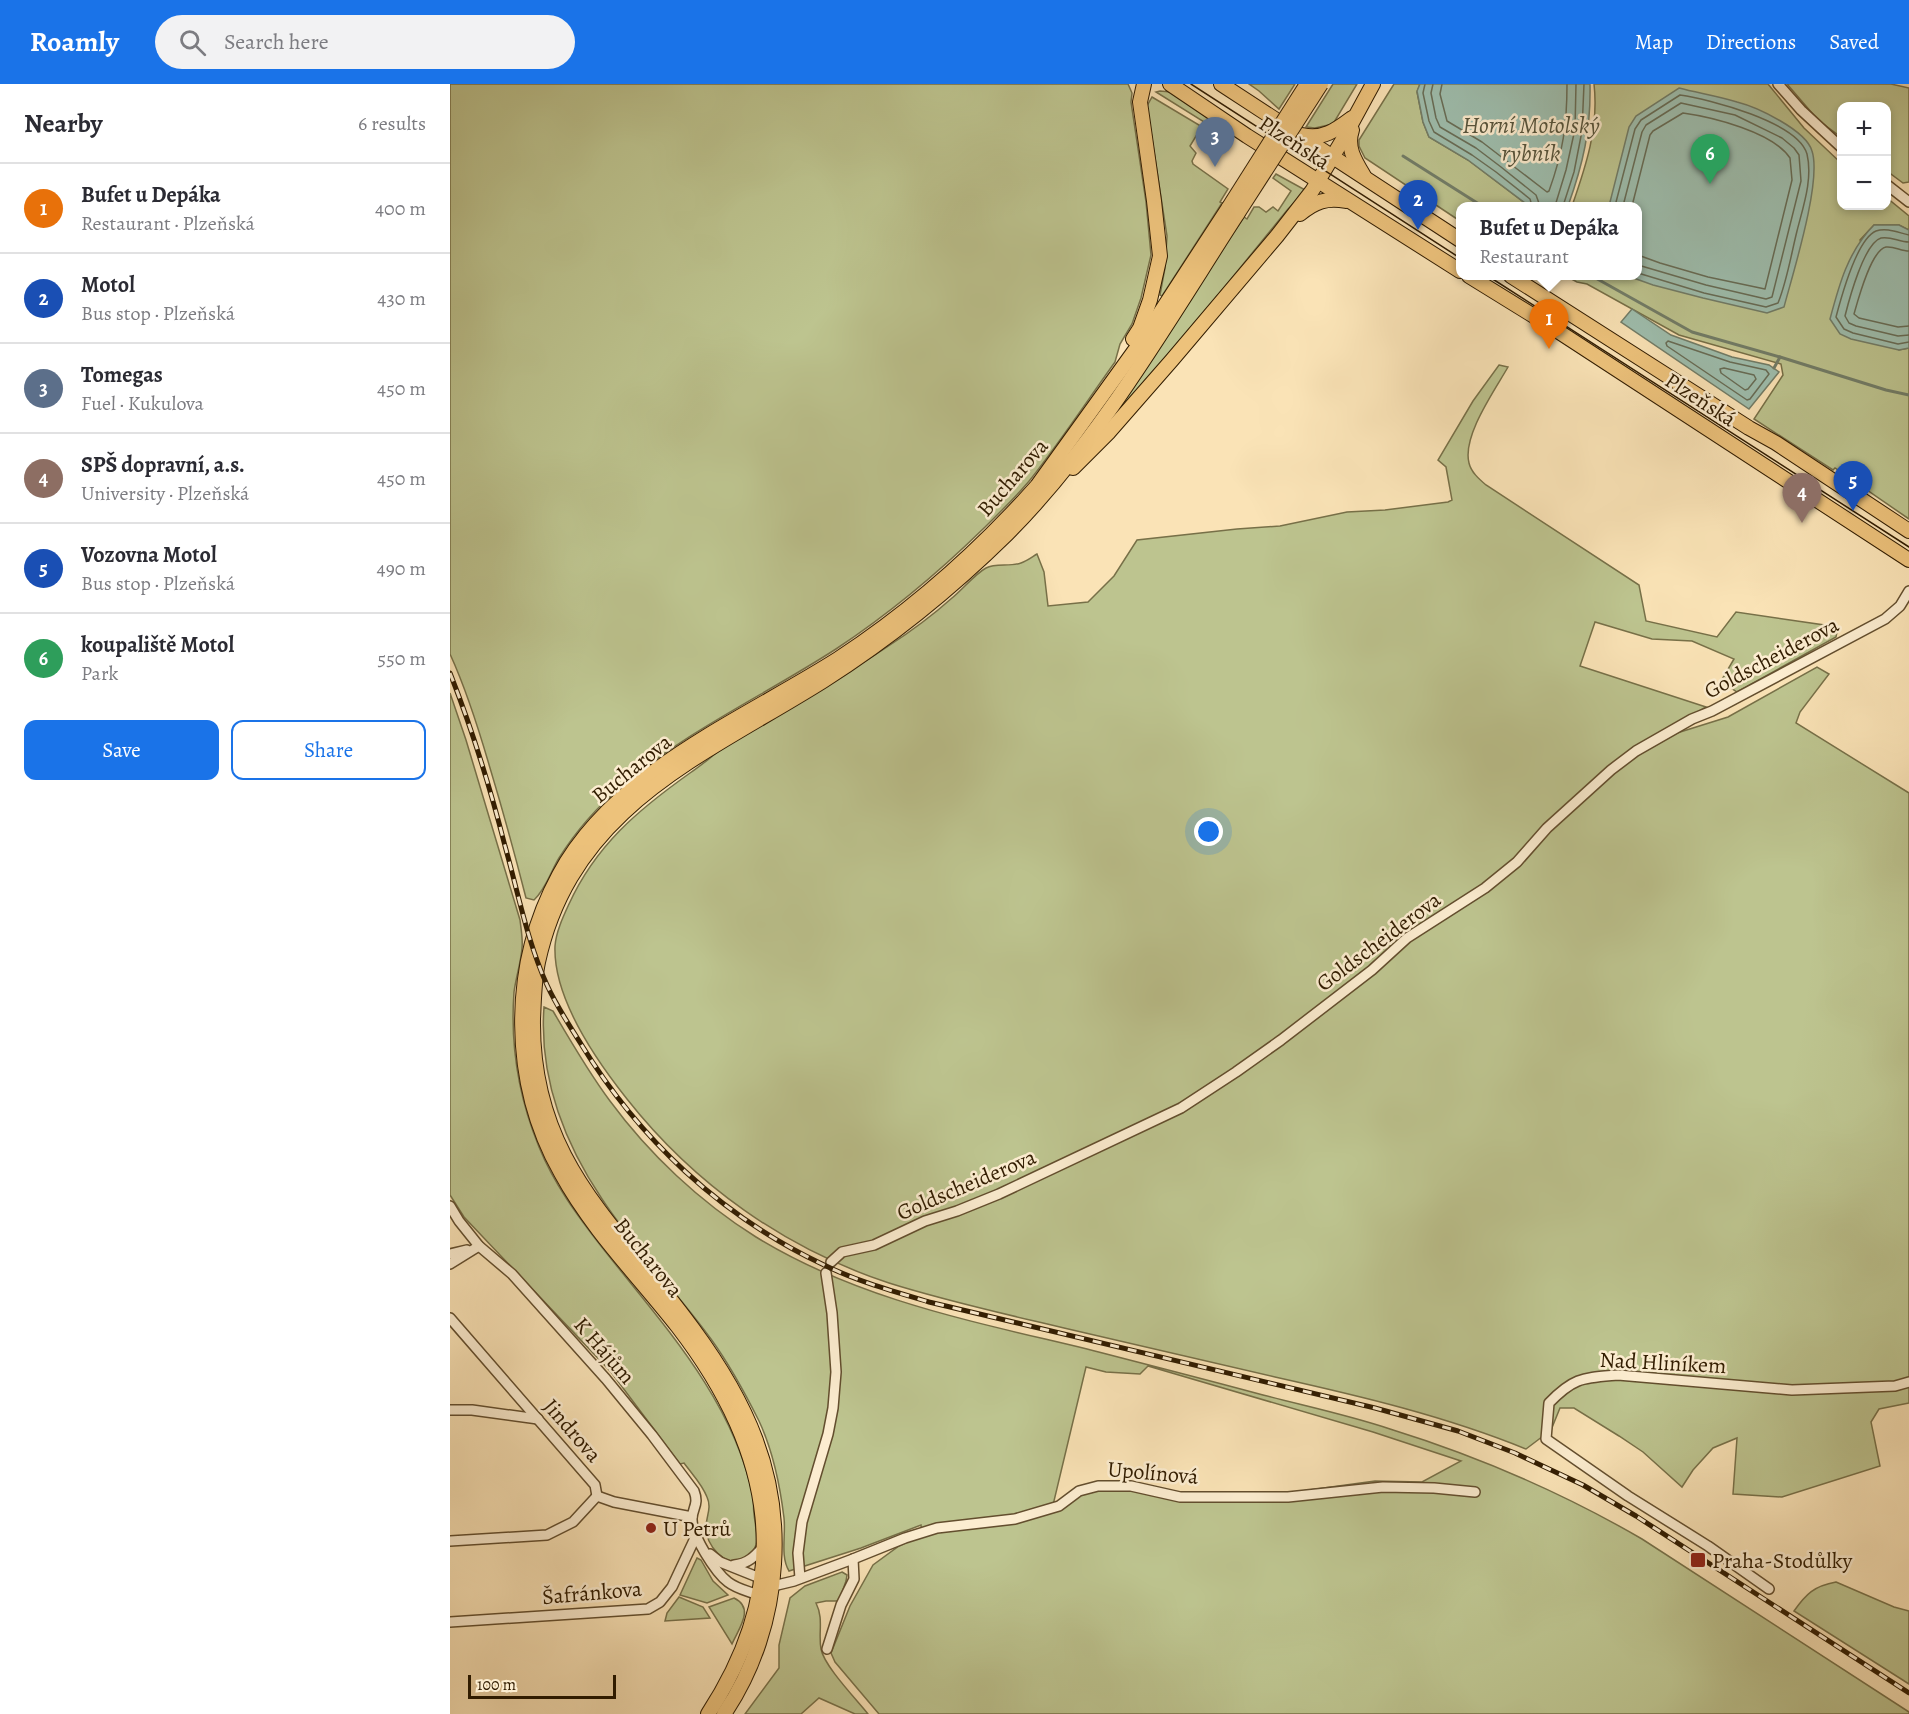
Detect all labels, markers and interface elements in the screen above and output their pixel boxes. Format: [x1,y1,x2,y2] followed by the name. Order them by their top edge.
[155,15,575,69] search box
[30,23,119,61] text: Roamly
[176,26,209,59] icon: search
[224,27,329,57] text: Search here
[1635,28,1673,56] text: Map
[1706,28,1796,56] text: Directions
[1829,28,1879,56] text: Saved
[1837,102,1891,210] map controls
[1837,102,1891,156] button: +
[24,106,103,141] text: Nearby
[1253,109,1337,177] street label: Plzeňská
[1462,109,1600,169] water label: Horní Motolský rybník
[358,110,426,137] text: 6 results
[1196,118,1234,167] pin: 3
[1690,135,1730,184] pin: 6
[1837,156,1891,210] button: −
[81,180,221,210] text: Bufet u Depáka
[1398,180,1438,230] pin: 2
[40,195,47,222] text: 1
[375,195,426,222] text: 400 m
[1456,202,1642,280] popup
[81,210,255,237] text: Restaurant · Plzeňská
[1479,213,1619,243] text: Bufet u Depáka
[1479,243,1569,270] text: Restaurant
[81,270,135,300] text: Motol
[39,285,48,312] text: 2
[377,285,426,312] text: 430 m
[81,300,235,327] text: Bus stop · Plzeňská
[1530,300,1568,349] pin: 1
[81,360,163,390] text: Tomegas
[1659,366,1743,434] street label: Plzeňská
[39,375,48,402] text: 3
[377,375,426,402] text: 450 m
[81,390,204,417] text: Fuel · Kukulova
[970,431,1056,523] street label: Bucharova
[81,450,245,480] text: SPŠ dopravní, a.s.
[1834,462,1872,511] pin: 5
[39,465,48,492] text: 4
[377,465,426,492] text: 450 m
[1782,474,1822,523] pin: 4
[81,480,249,507] text: University · Plzeňská
[81,540,217,570] text: Vozovna Motol
[39,555,48,582] text: 5
[377,555,426,582] text: 490 m
[81,570,235,597] text: Bus stop · Plzeňská
[1699,609,1845,706] street label: Goldscheiderova
[81,630,234,660] text: koupaliště Motol
[39,645,48,672] text: 6
[378,645,426,672] text: 550 m
[81,660,119,687] text: Park
[24,720,219,780] button: Save
[231,720,426,780] button: Share
[585,727,679,810] street label: Bucharova
[1194,817,1223,846] your location
[1310,885,1448,998] street label: Goldscheiderova
[892,1142,1041,1228] street label: Goldscheiderova
[607,1211,690,1305] street label: Bucharova
[567,1311,642,1391] street label: K Hájům
[1599,1345,1727,1381] street label: Nad Hliníkem
[536,1392,609,1469] street label: Jindrova
[1106,1454,1200,1492] street label: Upolínová
[663,1514,731,1544] place label: U Petrů
[644,1521,658,1535] marker: U Petrů
[1712,1546,1853,1576] place label: Praha-Stodůlky
[1689,1551,1707,1569] marker: Praha-Stodůlky
[541,1574,644,1612] street label: Šafránkova
[468,1672,616,1700] scale bar
[477,1674,516,1696] text: 100 m

